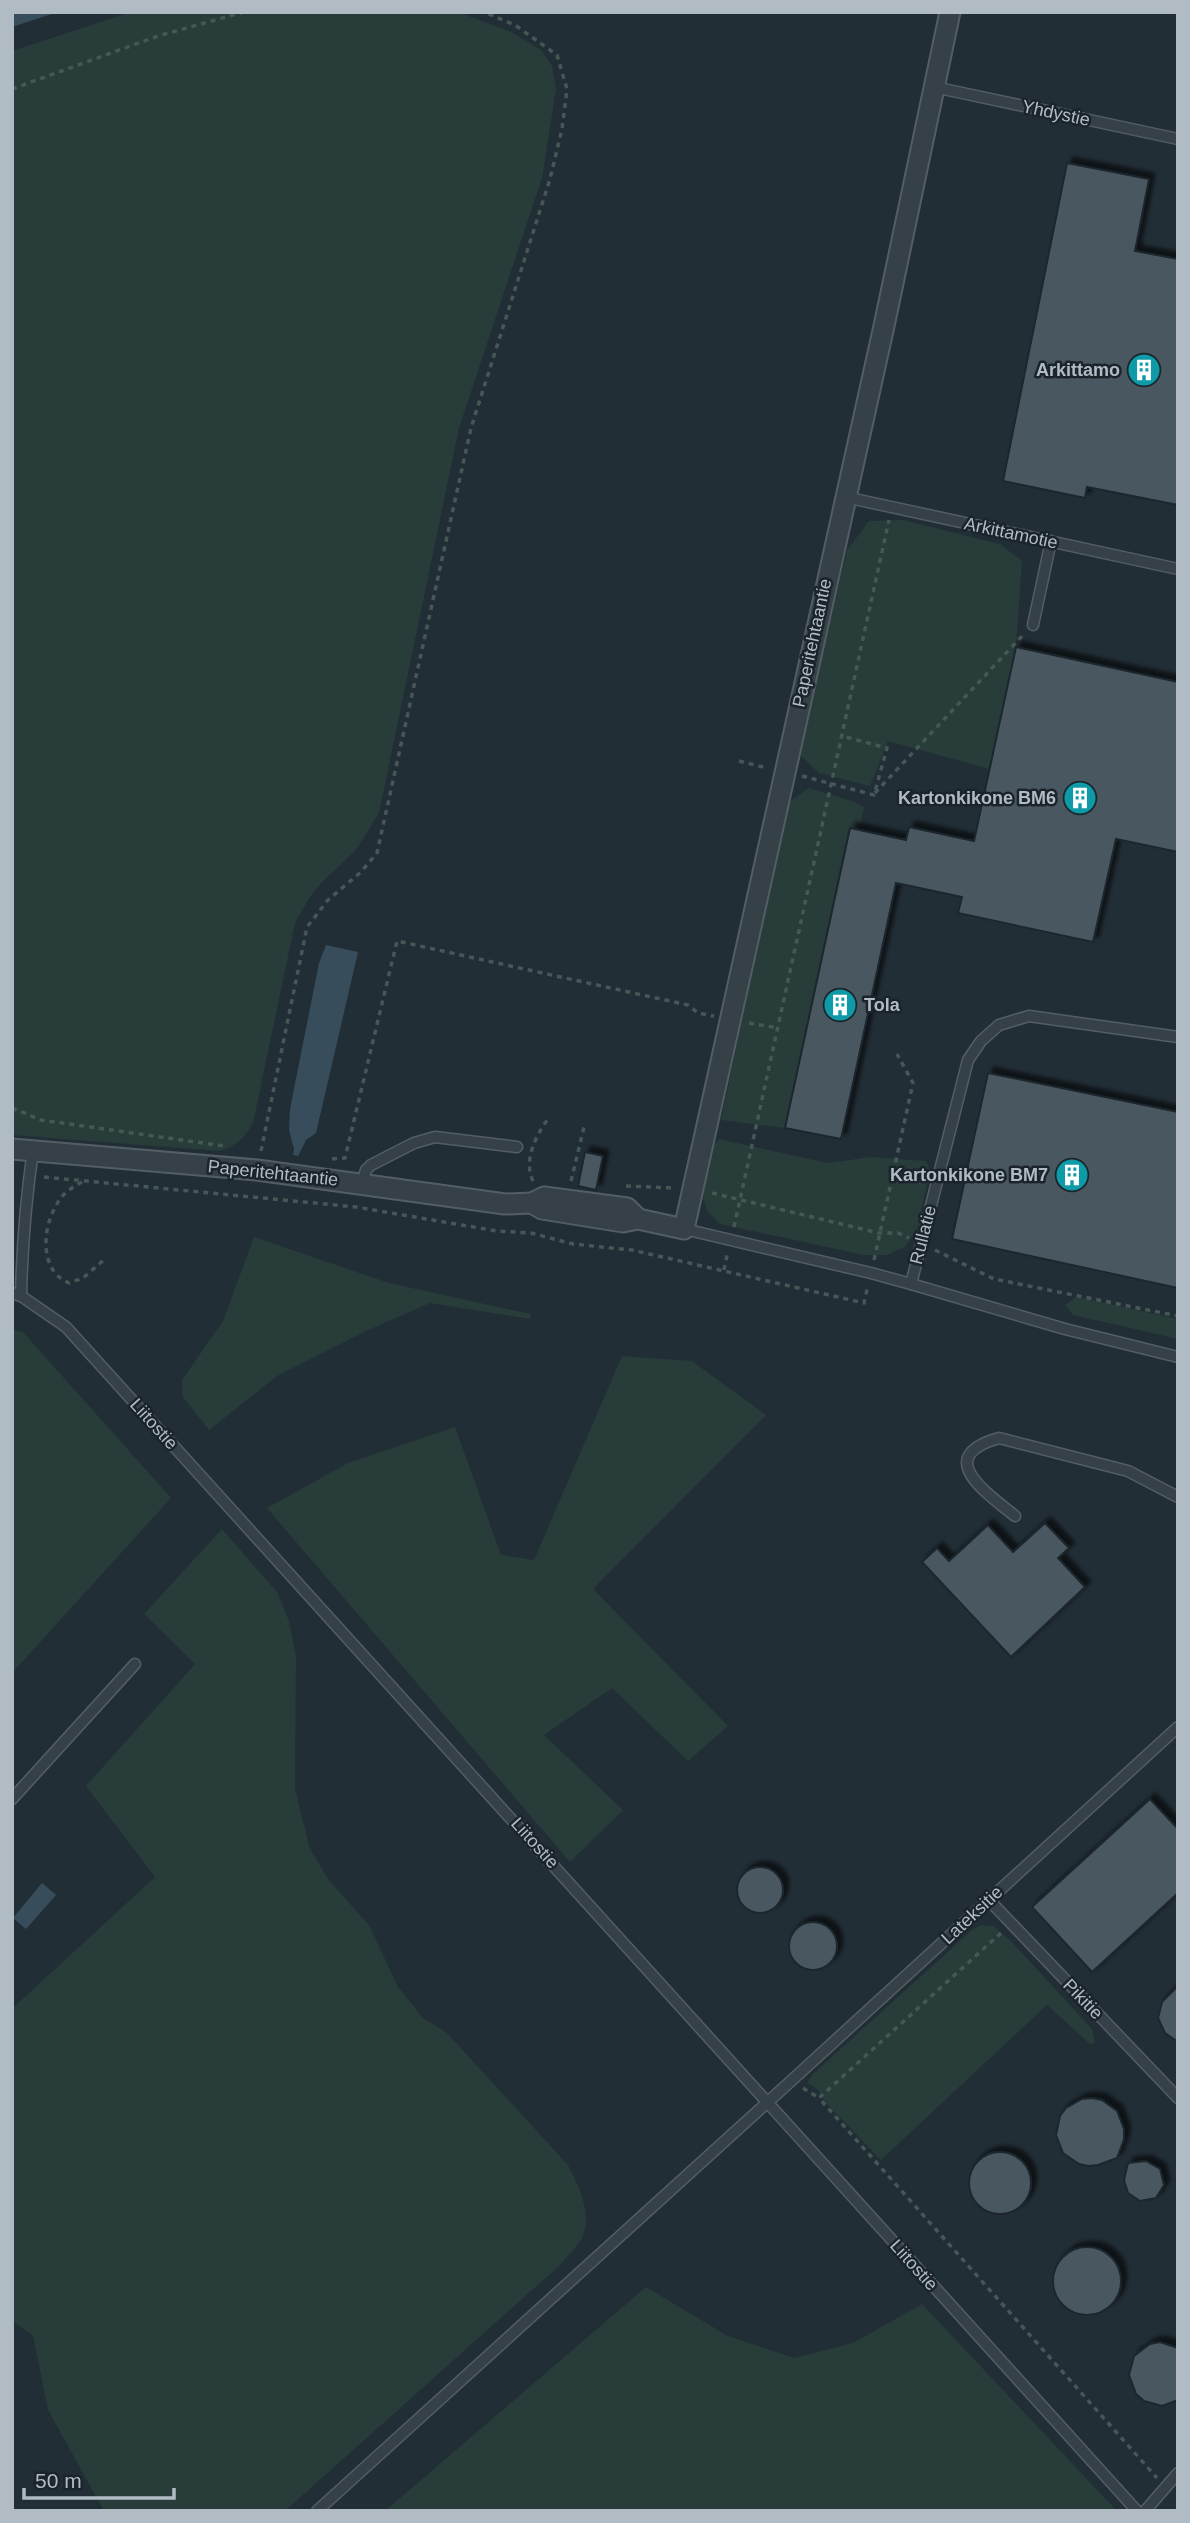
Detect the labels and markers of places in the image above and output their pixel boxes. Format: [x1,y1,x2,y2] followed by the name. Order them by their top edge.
[1125,351,1163,389] building icon: Arkittamo
[1036,360,1120,380] place label: Arkittamo
[1061,779,1099,817] building icon: Kartonkikone BM6
[898,788,1056,808] place label: Kartonkikone BM6
[821,986,859,1024] building icon: Tola
[864,995,901,1015] place label: Tola
[1053,1156,1091,1194] building icon: Kartonkikone BM7
[890,1165,1048,1185] place label: Kartonkikone BM7

